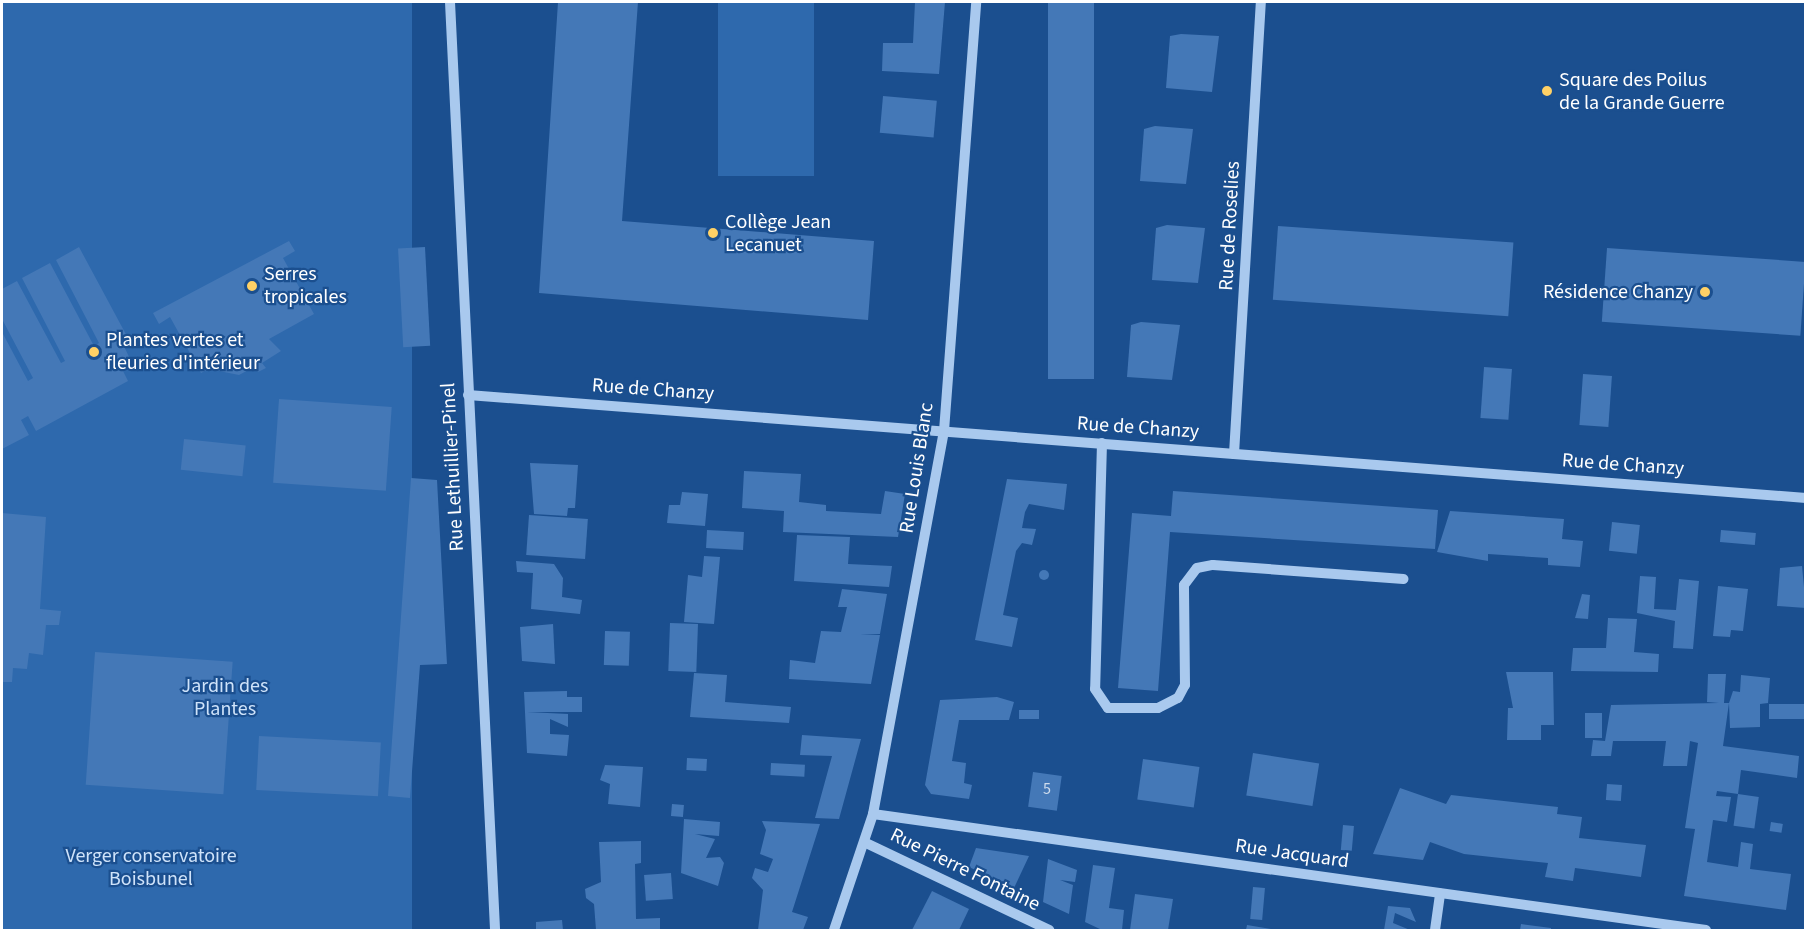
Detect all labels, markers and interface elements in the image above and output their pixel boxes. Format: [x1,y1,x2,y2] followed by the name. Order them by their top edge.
[1559,68,1725,115] place label: Square des Poilus de la Grande Guerre
[1540,84,1554,98] marker: Square des Poilus de la Grande Guerre
[1215,161,1245,291] street label: Rue de Roselies
[725,210,831,257] place label: Collège Jean Lecanuet
[706,226,720,240] marker: Collège Jean Lecanuet
[264,262,347,309] place label: Serres tropicales
[245,279,259,293] marker: Serres tropicales
[1543,280,1693,304] place label: Résidence Chanzy
[1698,285,1712,299] marker: Résidence Chanzy
[106,328,260,375] place label: Plantes vertes et fleuries d'intérieur
[87,345,101,359] marker: Plantes vertes et fleuries d'intérieur
[591,374,715,406] street label: Rue de Chanzy
[437,382,469,552] street label: Rue Lethuillier-Pinel
[895,401,939,535] street label: Rue Louis Blanc
[1076,412,1200,444] street label: Rue de Chanzy
[1561,449,1685,481] street label: Rue de Chanzy
[182,674,268,721] park label: Jardin des Plantes
[1043,779,1051,799] house number: 5
[886,823,1044,917] street label: Rue Pierre Fontaine
[1234,834,1350,874] street label: Rue Jacquard
[65,844,237,891] park label: Verger conservatoire Boisbunel

